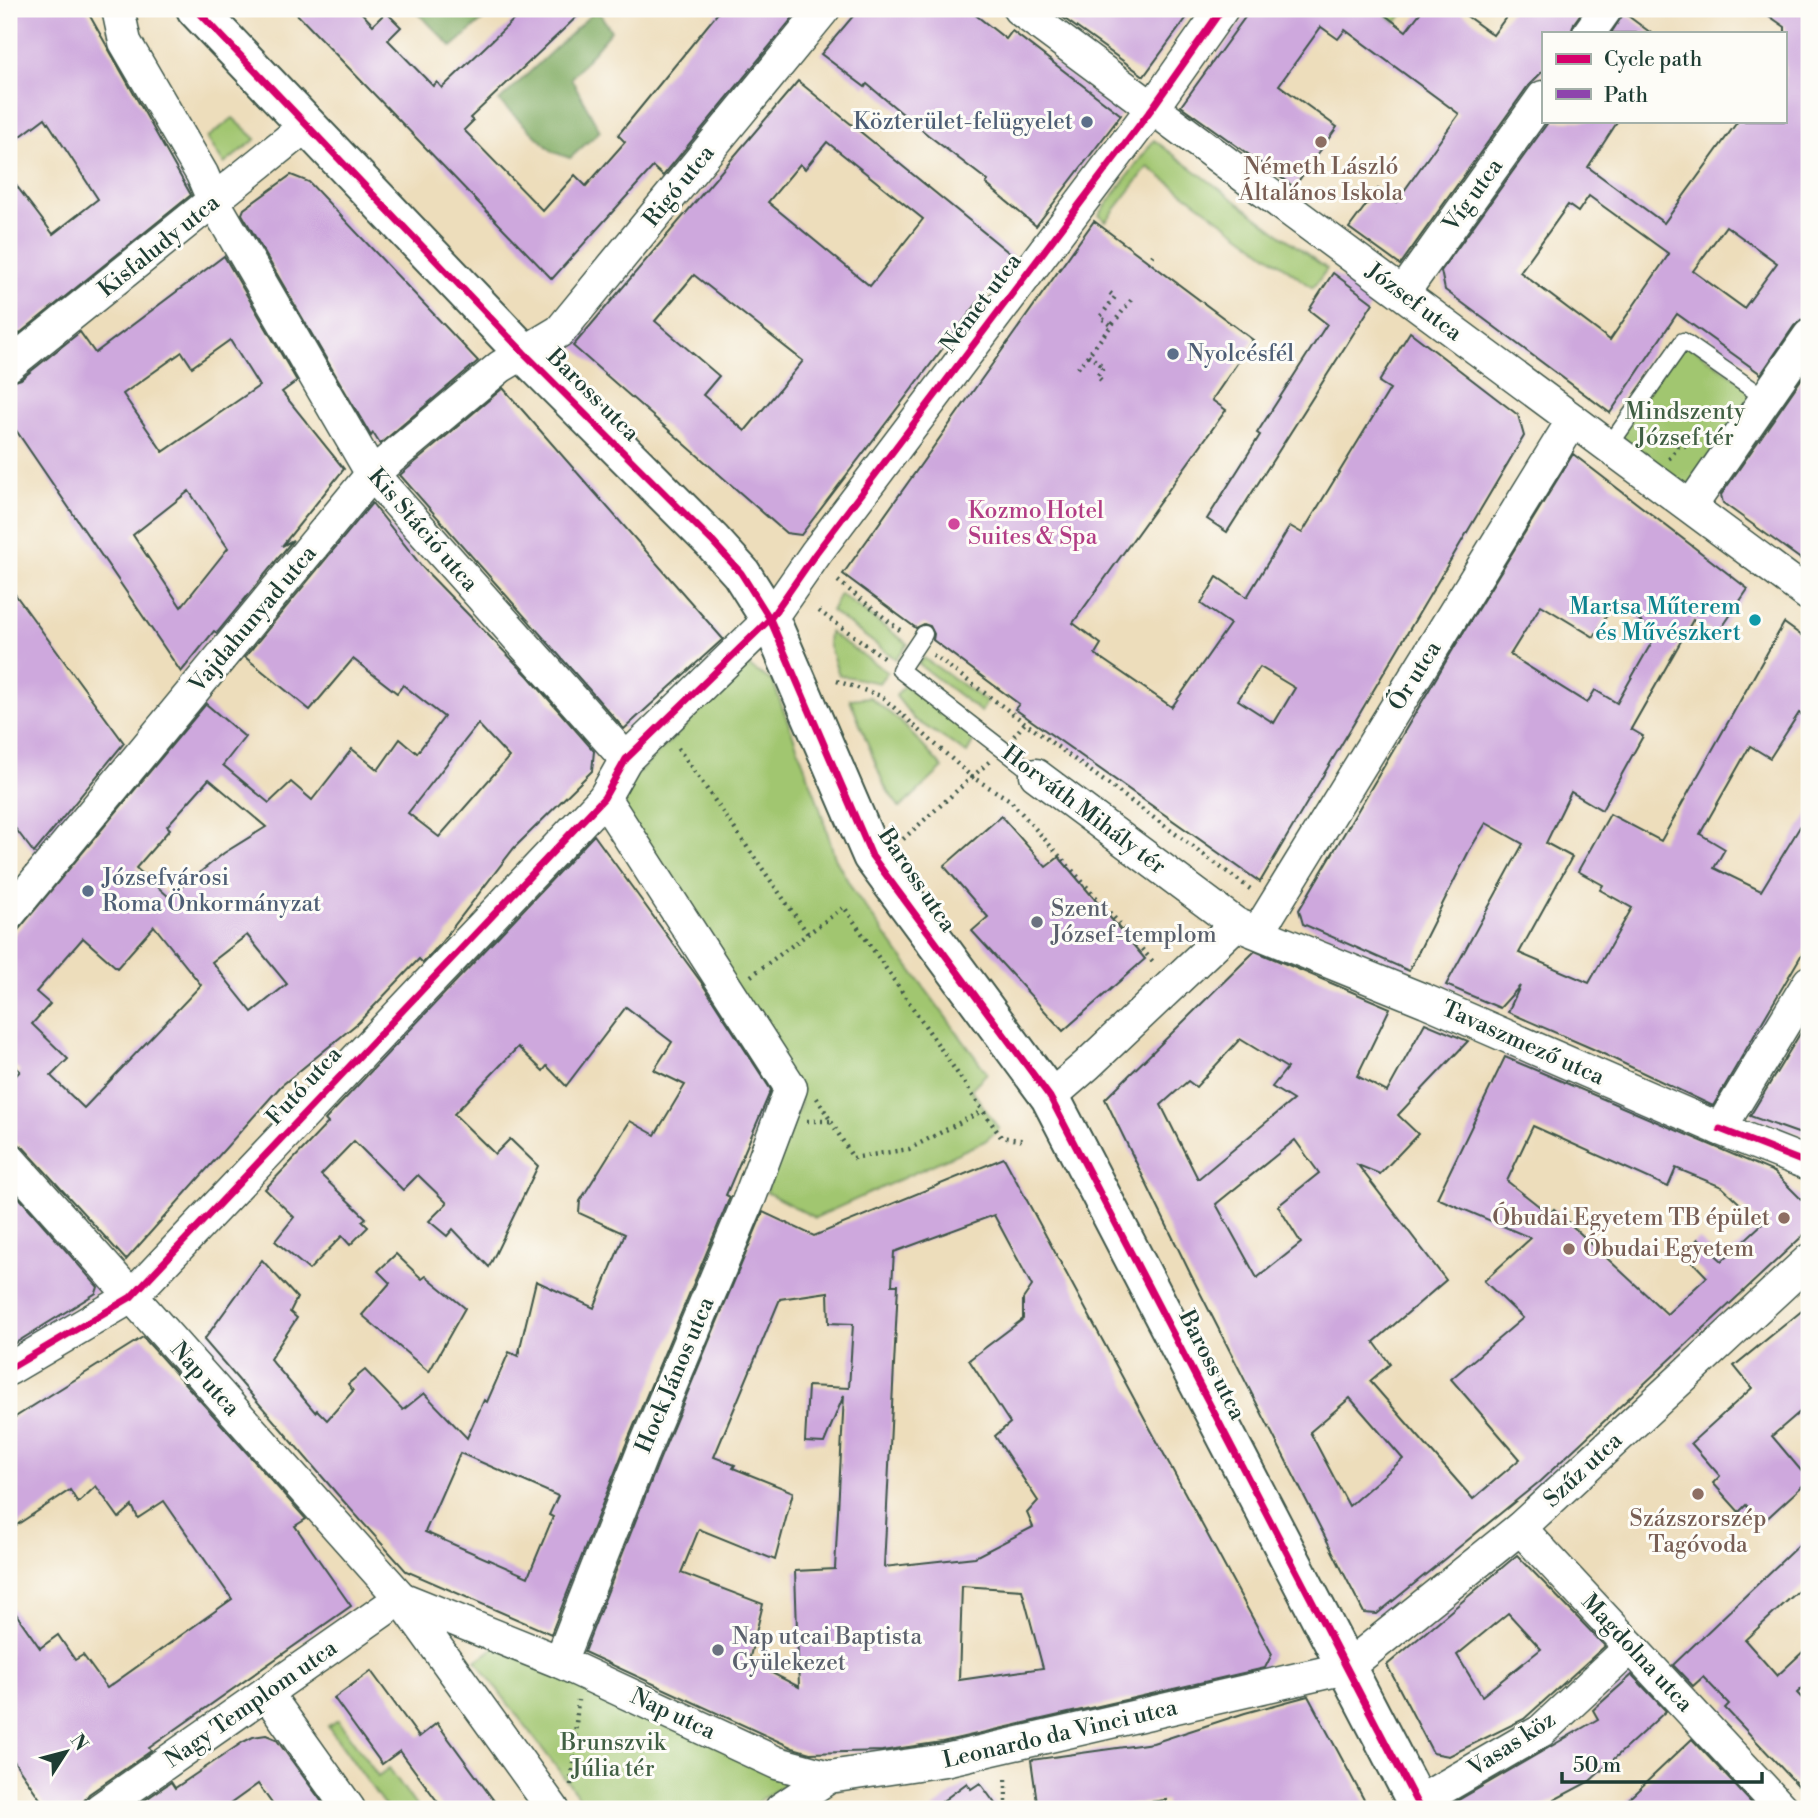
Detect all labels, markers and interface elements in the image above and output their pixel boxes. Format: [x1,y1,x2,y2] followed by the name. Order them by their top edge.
[1542,32,1786,122] legend
[1604,47,1703,73] text: Cycle path
[1604,83,1649,109] text: Path
[853,108,1073,136] place label: Közterület-felügyelet
[1079,114,1095,130] marker: Közterület-felügyelet
[1313,134,1329,150] marker: Németh László Általános Iskola
[638,139,721,233] street label: Rigó utca
[1238,153,1404,207] place label: Németh László Általános Iskola
[1437,153,1509,238] street label: Víg utca
[93,188,226,303] street label: Kisfaludy utca
[935,247,1028,358] street label: Német utca
[1360,256,1468,347] street label: József utca
[1187,340,1294,368] place label: Nyolcésfél
[540,342,645,447] street label: Baross utca
[1165,346,1181,362] marker: Nyolcésfél
[1625,398,1746,452] park label: Mindszenty József tér
[362,463,484,597] street label: Kis Stáció utca
[968,497,1104,551] place label: Kozmo Hotel Suites & Spa
[946,516,962,532] marker: Kozmo Hotel Suites & Spa
[183,540,323,699] street label: Vajdahunyad utca
[1569,593,1741,647] place label: Martsa Műterem és Művészkert
[1747,612,1763,628] marker: Martsa Műterem és Művészkert
[1380,634,1447,716] street label: Őr utca
[997,739,1171,881] street label: Horváth Mihály tér
[871,822,962,938] street label: Baross utca
[101,864,321,918] place label: Józsefvárosi Roma Önkormányzat
[80,883,96,899] marker: Józsefvárosi Roma Önkormányzat
[1050,895,1217,949] place label: Szent József-templom
[1029,914,1045,930] marker: Szent József-templom
[1437,995,1609,1092] street label: Tavaszmező utca
[260,1040,348,1131] street label: Futó utca
[1492,1201,1770,1232] place label: Óbudai Egyetem TB épület
[1776,1210,1792,1226] marker: Óbudai Egyetem TB épület
[1583,1232,1754,1263] place label: Óbudai Egyetem
[1561,1241,1577,1257] marker: Óbudai Egyetem
[630,1292,721,1457] street label: Hock János utca
[1172,1305,1252,1425] street label: Baross utca
[164,1336,246,1422] street label: Nap utca
[1538,1426,1628,1513] street label: Szűz utca
[1690,1486,1706,1502] marker: Százszorszép Tagóvoda
[1630,1505,1766,1559] place label: Százszorszép Tagóvoda
[1575,1588,1699,1718] street label: Magdolna utca
[732,1623,923,1677] place label: Nap utcai Baptista Gyülekezet
[159,1634,343,1774] street label: Nagy Templom utca
[710,1642,726,1658] marker: Nap utcai Baptista Gyülekezet
[626,1682,720,1746] street label: Nap utca
[940,1693,1180,1775] street label: Leonardo da Vinci utca
[1462,1705,1561,1783] street label: Vasas köz
[32,1716,102,1786] north arrow
[65,1729,93,1756] text: N
[559,1729,667,1783] park label: Brunszvik Júlia tér
[1562,1741,1762,1785] scale bar
[1573,1753,1621,1779] text: 50 m

